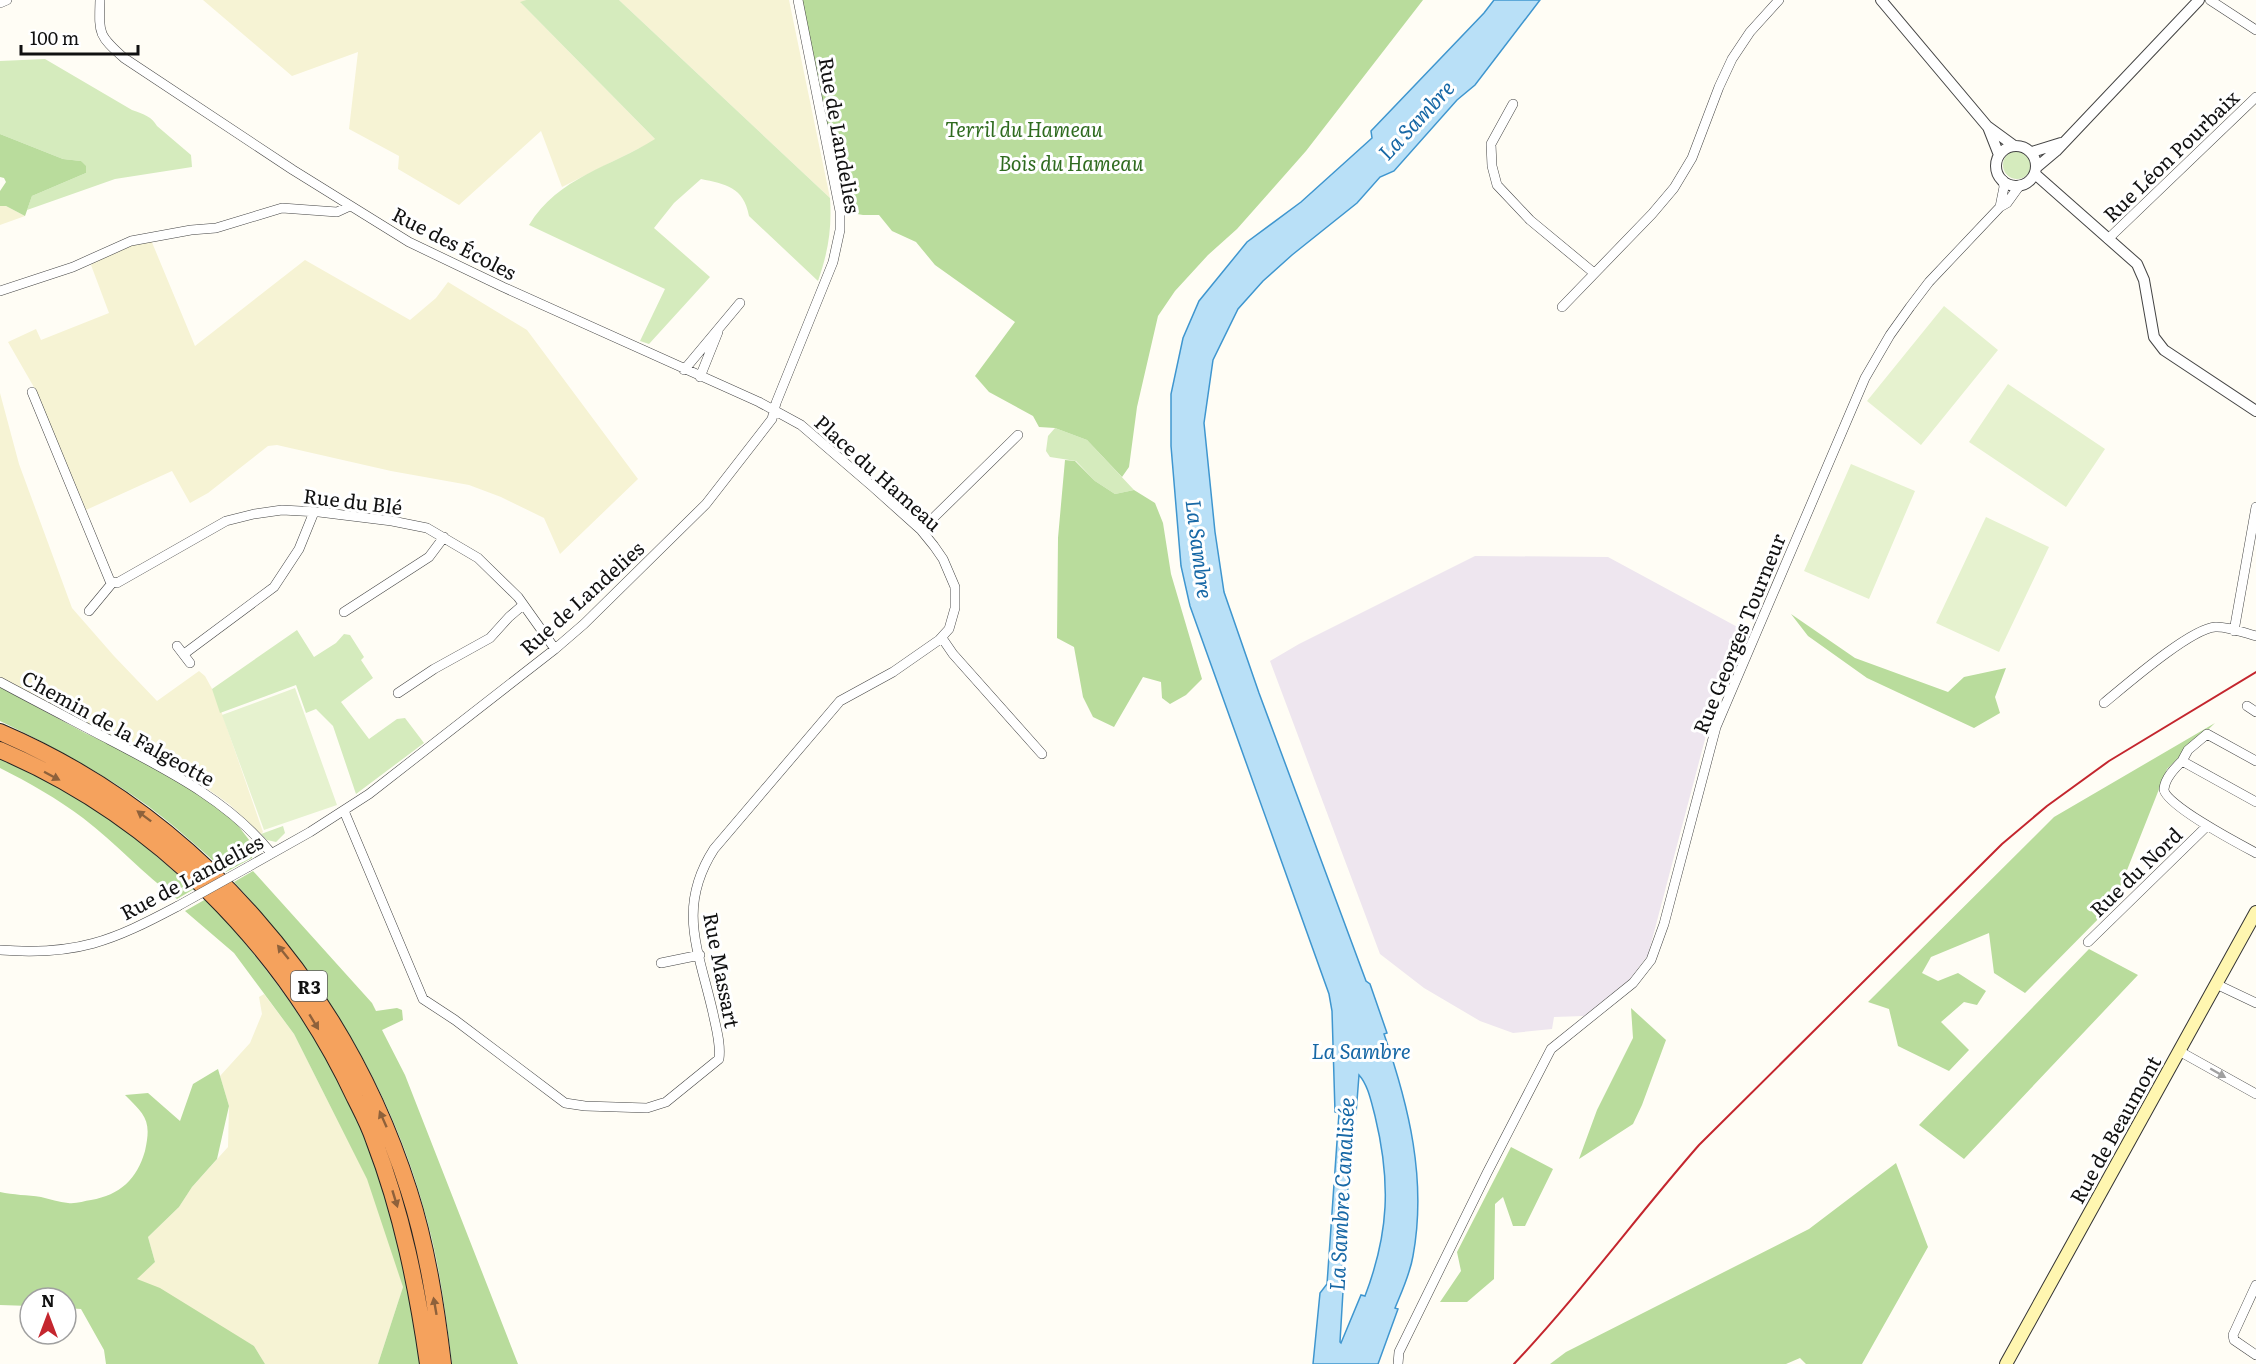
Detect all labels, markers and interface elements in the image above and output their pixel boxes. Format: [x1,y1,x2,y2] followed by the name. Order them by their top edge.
[21,18,138,56] scale bar
[30,24,79,51] text: 100 m
[812,55,870,215] street label: Rue de Landelies
[1370,72,1460,166] water label: La Sambre
[2095,82,2245,228] street label: Rue Léon Pourbaix
[945,113,1103,143] park label: Terril du Hameau
[998,147,1144,177] park label: Bois du Hameau
[388,198,522,286] street label: Rue des Écoles
[809,407,950,538] street label: Place du Hameau
[302,479,404,521] street label: Rue du Blé
[1180,498,1222,600] water label: La Sambre
[1684,528,1792,738] street label: Rue Georges Tourneur
[512,533,650,661] street label: Rue de Landelies
[17,661,221,793] street label: Chemin de la Falgeotte
[44,771,61,781] one-way arrow
[137,810,153,822] one-way arrow
[2082,819,2188,923] street label: Rue du Nord
[114,826,268,926] street label: Rue de Landelies
[697,910,749,1030] street label: Rue Massart
[277,944,290,960] one-way arrow
[291,971,327,1001] road number: R3
[308,1014,319,1030] one-way arrow
[1311,1034,1411,1065] water label: La Sambre
[2061,1050,2167,1208] street label: Rue de Beaumont
[2209,1068,2226,1078] one-way arrow
[1319,1096,1361,1292] water label: La Sambre Canalisée
[378,1110,387,1127] one-way arrow
[391,1190,400,1208] one-way arrow
[18,1286,78,1346] north arrow
[41,1288,55,1312] text: N
[431,1296,440,1315] one-way arrow

